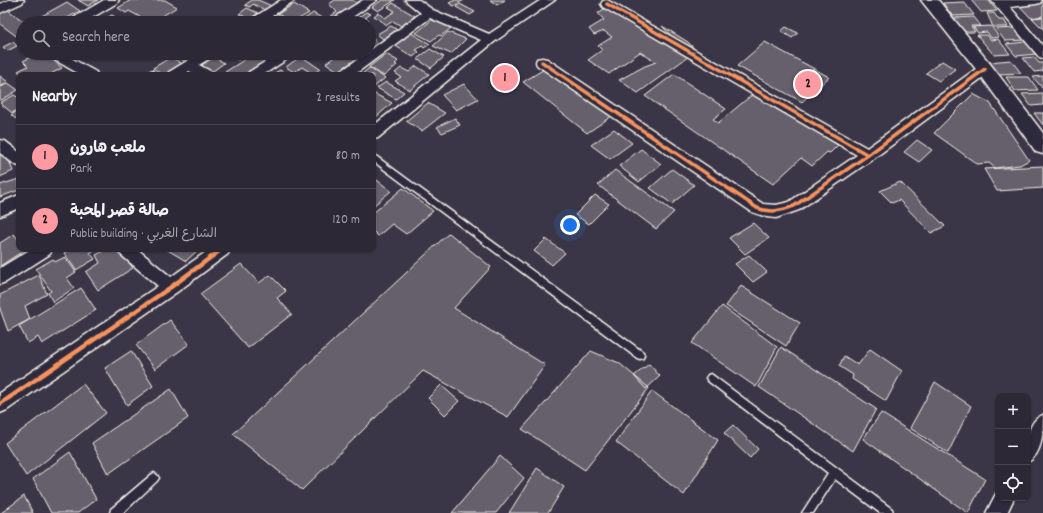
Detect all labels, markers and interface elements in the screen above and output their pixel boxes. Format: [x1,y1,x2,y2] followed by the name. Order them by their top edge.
[16,16,376,60] search box
[30,27,52,49] icon: search
[62,27,130,49] text: Search here
[492,63,518,93] pin: 1
[795,69,821,99] pin: 2
[32,86,76,110] text: Nearby
[316,89,360,108] text: 2 results
[70,138,146,160] text: ملعب هارون
[44,147,46,166] text: 1
[336,147,360,166] text: 80 m
[70,160,92,179] text: Park
[70,201,169,223] text: صالة قصر المحبة
[42,211,48,230] text: 2
[332,211,360,230] text: 120 m
[560,215,580,235] your location
[70,225,217,244] text: Public building · الشارع الغربي
[995,393,1031,501] map controls
[995,393,1031,429] button: +
[995,429,1031,465] button: −
[995,465,1031,501] button: locate

